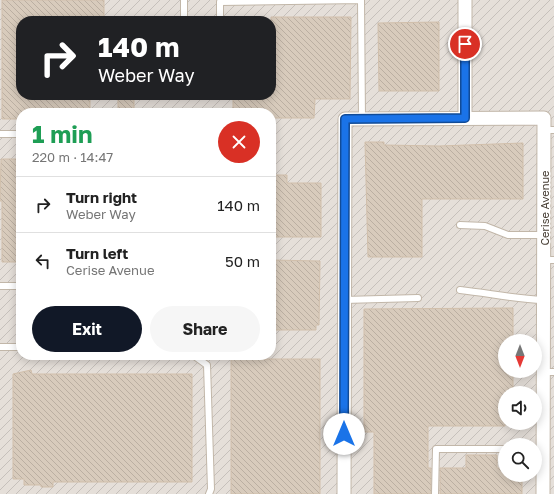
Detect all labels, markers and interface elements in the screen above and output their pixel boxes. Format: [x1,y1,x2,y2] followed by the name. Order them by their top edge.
[448,27,482,61] pin
[98,30,180,63] text: 140 m
[32,32,84,84] icon: right
[454,33,476,55] icon: arrive
[98,64,194,86] text: Weber Way
[32,119,92,148] text: 1 min
[218,121,260,163] button: close
[32,149,113,165] text: 220 m · 14:47
[538,171,551,245] street label: Cerise Avenue
[66,188,137,206] text: Turn right
[32,194,54,216] icon: right
[217,196,260,214] text: 140 m
[66,206,136,222] text: Weber Way
[66,244,128,262] text: Turn left
[32,250,54,272] icon: left
[225,252,260,270] text: 50 m
[66,262,155,278] text: Cerise Avenue
[32,306,142,352] button: Exit
[150,306,260,352] button: Share
[498,334,542,378] north arrow
[498,334,542,482] map controls
[498,386,542,430] button: sound
[323,413,365,455] position arrow
[498,438,542,482] button: search

